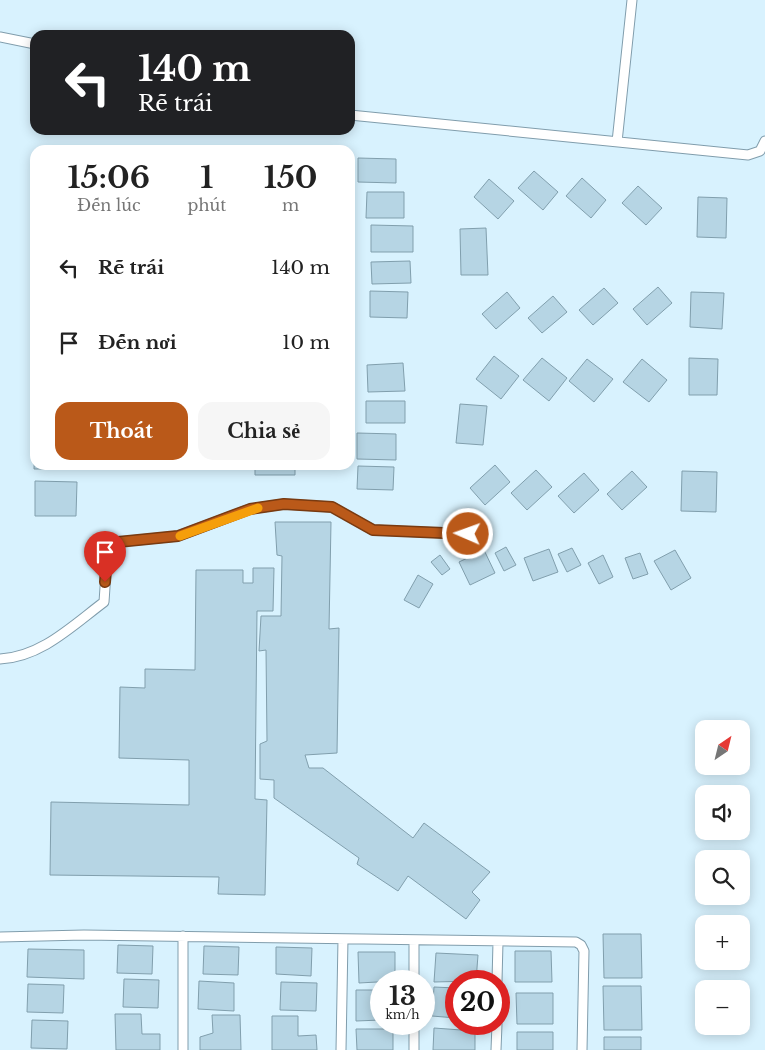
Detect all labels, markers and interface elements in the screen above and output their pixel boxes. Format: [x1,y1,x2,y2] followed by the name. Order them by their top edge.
[138,47,251,90] text: 140 m
[55,50,120,115] icon: left
[138,90,213,117] text: Rẽ trái
[68,159,150,196] text: 15:06
[200,159,213,196] text: 1
[264,159,317,196] text: 150
[77,195,140,215] text: Đến lúc
[188,195,226,215] text: phút
[282,195,299,215] text: m
[55,254,83,282] icon: left
[98,256,164,279] text: Rẽ trái
[271,256,330,279] text: 140 m
[55,329,83,357] icon: arrive
[98,331,177,354] text: Đến nơi
[282,331,330,354] text: 10 m
[55,402,188,460] button: Thoát
[198,402,330,460] button: Chia sẻ
[441,507,493,559] position arrow
[84,531,126,582] pin
[91,538,119,566] icon: arrive
[695,720,750,775] north arrow
[695,720,750,1035] map controls
[695,785,750,840] button: sound
[695,850,750,905] button: search
[695,915,750,970] button: +
[445,970,510,1035] speed limit sign: 20
[695,980,750,1035] button: −
[389,981,416,1012] text: 13
[385,1007,420,1022] text: km/h

